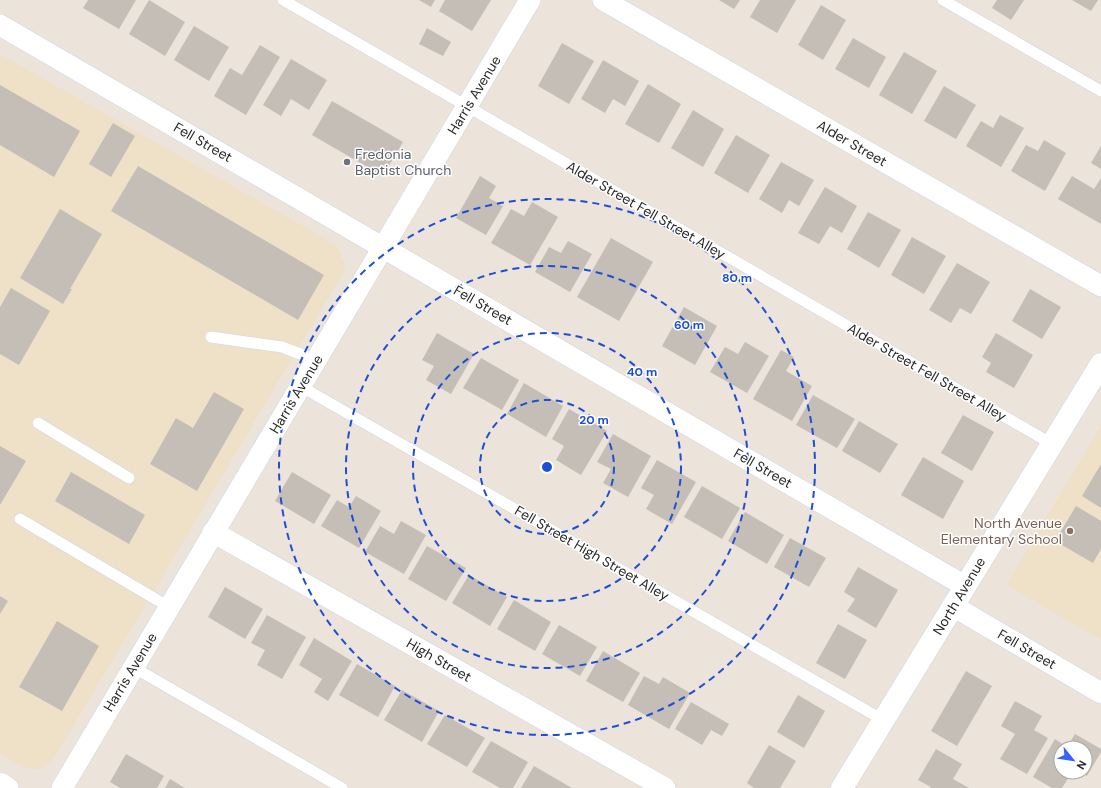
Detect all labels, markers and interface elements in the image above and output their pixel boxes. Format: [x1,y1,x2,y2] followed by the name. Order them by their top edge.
[443,52,505,138] street label: Harris Avenue
[814,116,890,170] street label: Alder Street
[170,118,236,166] street label: Fell Street
[355,145,451,179] place label: Fredonia Baptist Church
[342,157,352,167] marker: Fredonia Baptist Church
[563,157,729,263] street label: Alder Street Fell Street Alley
[722,270,752,286] text: 80 m
[450,281,516,329] street label: Fell Street
[674,317,704,333] text: 60 m
[844,319,1010,425] street label: Alder Street Fell Street Alley
[265,351,327,437] street label: Harris Avenue
[627,364,657,380] text: 40 m
[579,412,609,428] text: 20 m
[730,444,796,492] street label: Fell Street
[540,460,554,474] centre of rings
[512,501,673,605] street label: Fell Street High Street Alley
[941,514,1062,548] place label: North Avenue Elementary School
[1065,526,1075,536] marker: North Avenue Elementary School
[929,554,989,638] street label: North Avenue
[994,625,1060,673] street label: Fell Street
[99,629,161,715] street label: Harris Avenue
[403,634,475,686] street label: High Street
[1053,740,1093,780] north arrow
[1074,758,1090,772] text: N

